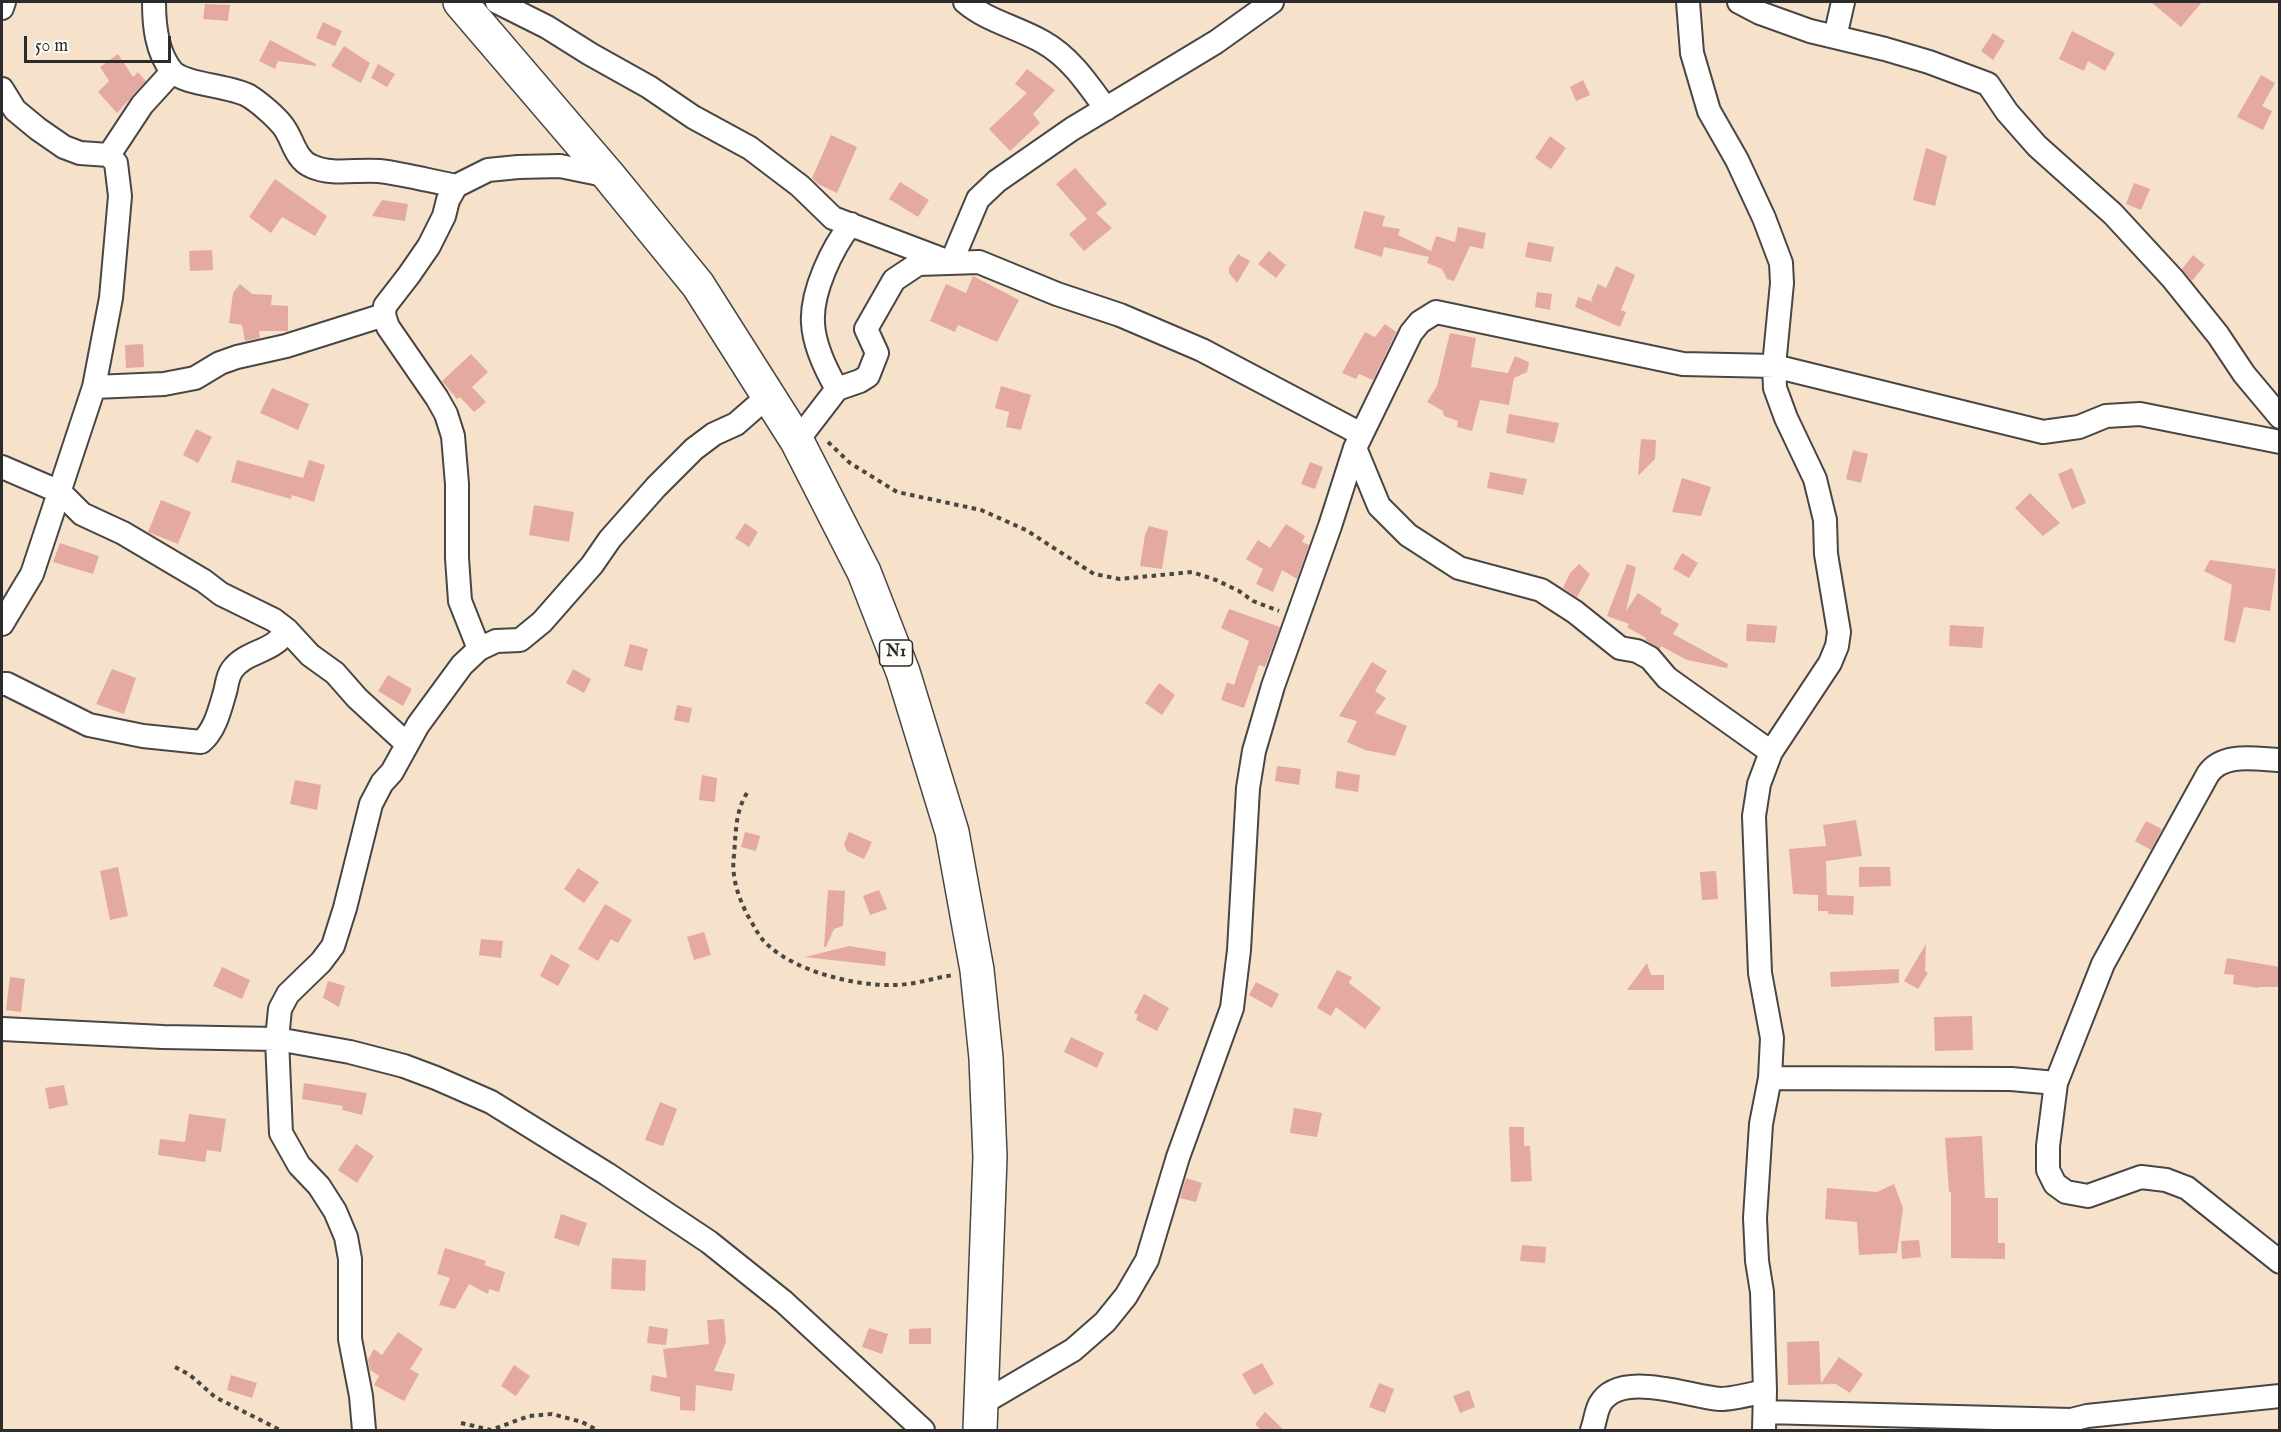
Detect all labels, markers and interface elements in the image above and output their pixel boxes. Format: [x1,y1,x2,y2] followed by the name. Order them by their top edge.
[27,24,174,62] scale bar
[35,35,68,58] text: 50 m
[880,640,912,666] road number: N1

